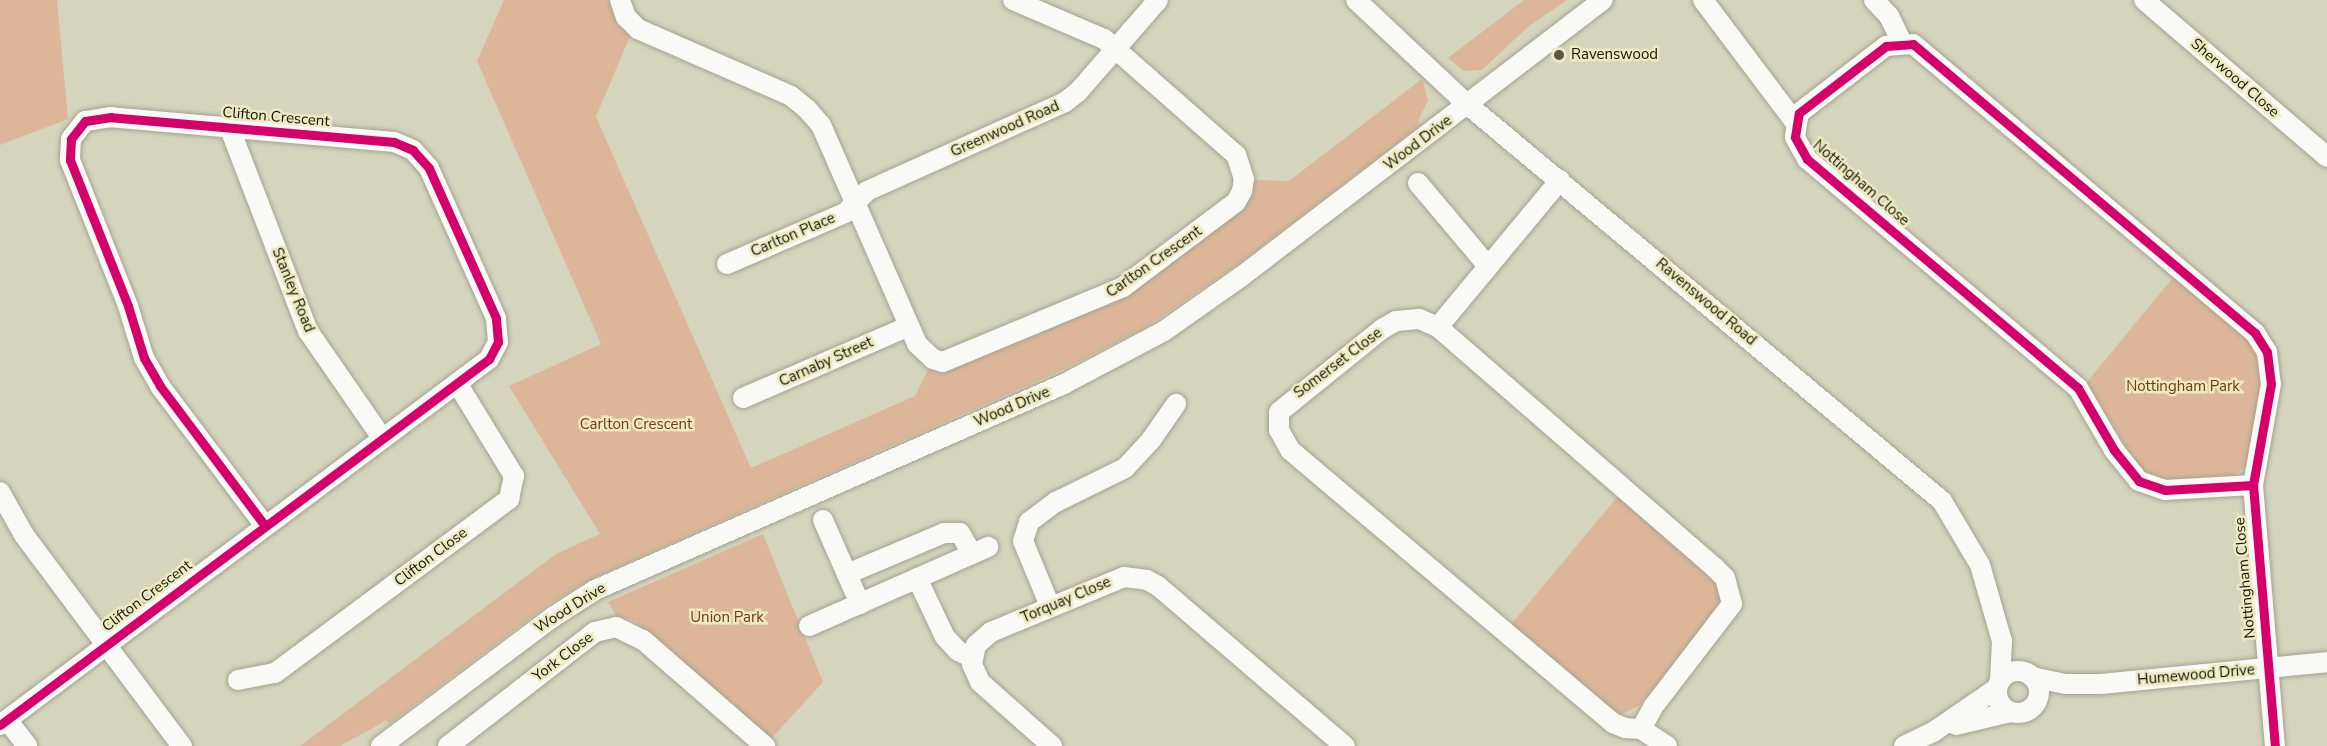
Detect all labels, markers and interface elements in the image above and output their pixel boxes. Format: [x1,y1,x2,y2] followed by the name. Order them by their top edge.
[2187,35,2283,121] street label: Sherwood Close
[1571,46,1658,64] place label: Ravenswood
[1552,48,1566,62] marker: Ravenswood
[948,97,1062,161] street label: Greenwood Road
[222,103,330,131] street label: Clifton Crescent
[1380,112,1456,174] street label: Wood Drive
[1809,136,1913,230] street label: Nottingham Close
[748,209,838,261] street label: Carlton Place
[1103,222,1205,302] street label: Carlton Crescent
[268,245,318,335] street label: Stanley Road
[1652,255,1760,349] street label: Ravenswood Road
[1290,324,1386,402] street label: Somerset Close
[776,333,876,391] street label: Carnaby Street
[2126,378,2240,396] park label: Nottingham Park
[971,383,1053,431] street label: Wood Drive
[580,416,692,434] park label: Carlton Crescent
[2231,517,2259,639] street label: Nottingham Close
[391,524,471,590] street label: Clifton Close
[99,556,195,636] street label: Clifton Crescent
[1018,573,1114,627] street label: Torquay Close
[531,579,609,637] street label: Wood Drive
[690,609,764,627] park label: Union Park
[529,629,597,685] street label: York Close
[2136,661,2256,689] street label: Humewood Drive

